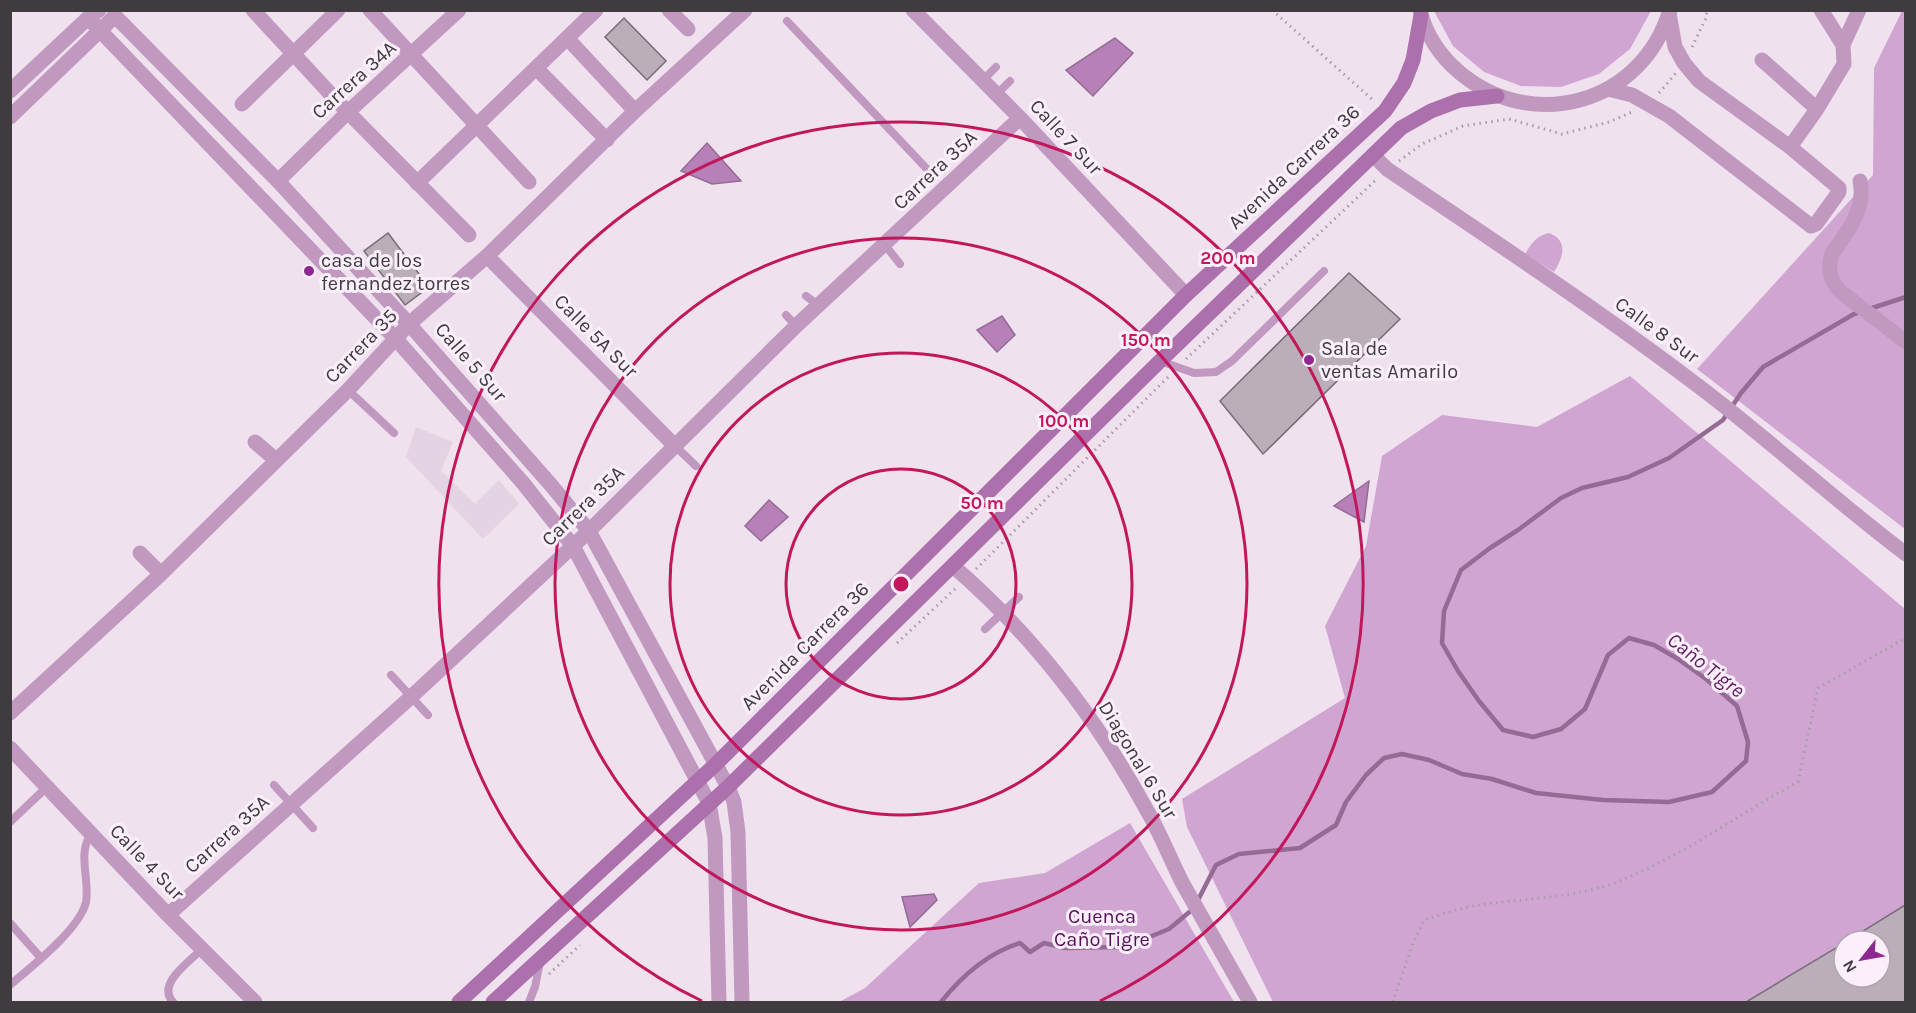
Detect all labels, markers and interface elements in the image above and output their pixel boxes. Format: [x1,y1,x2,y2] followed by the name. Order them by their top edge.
[307,36,401,124] street label: Carrera 34A
[1025,94,1107,180] street label: Calle 7 Sur
[1224,100,1364,234] street label: Avenida Carrera 36
[889,126,981,214] street label: Carrera 35A
[1200,247,1256,269] text: 200 m
[321,249,471,295] place label: casa de los fernandez torres
[302,264,316,278] marker: casa de los fernandez torres
[550,290,643,383] street label: Calle 5A Sur
[1611,292,1704,369] street label: Calle 8 Sur
[320,304,402,388] street label: Carrera 35
[431,318,512,407] street label: Calle 5 Sur
[1121,329,1171,351] text: 150 m
[1321,337,1458,383] place label: Sala de ventas Amarilo
[1302,353,1316,367] marker: Sala de ventas Amarilo
[1039,410,1089,432] text: 100 m
[537,461,629,551] street label: Carrera 35A
[960,492,1004,514] text: 50 m
[891,574,911,594] centre of rings
[736,577,874,715] street label: Avenida Carrera 36
[1663,627,1749,703] water label: Caño Tigre
[1094,697,1183,824] street label: Diagonal 6 Sur
[180,790,274,878] street label: Carrera 35A
[105,819,189,905] street label: Calle 4 Sur
[1054,905,1150,951] park label: Cuenca Caño Tigre
[1832,929,1892,989] north arrow
[1838,957,1861,976] text: N

